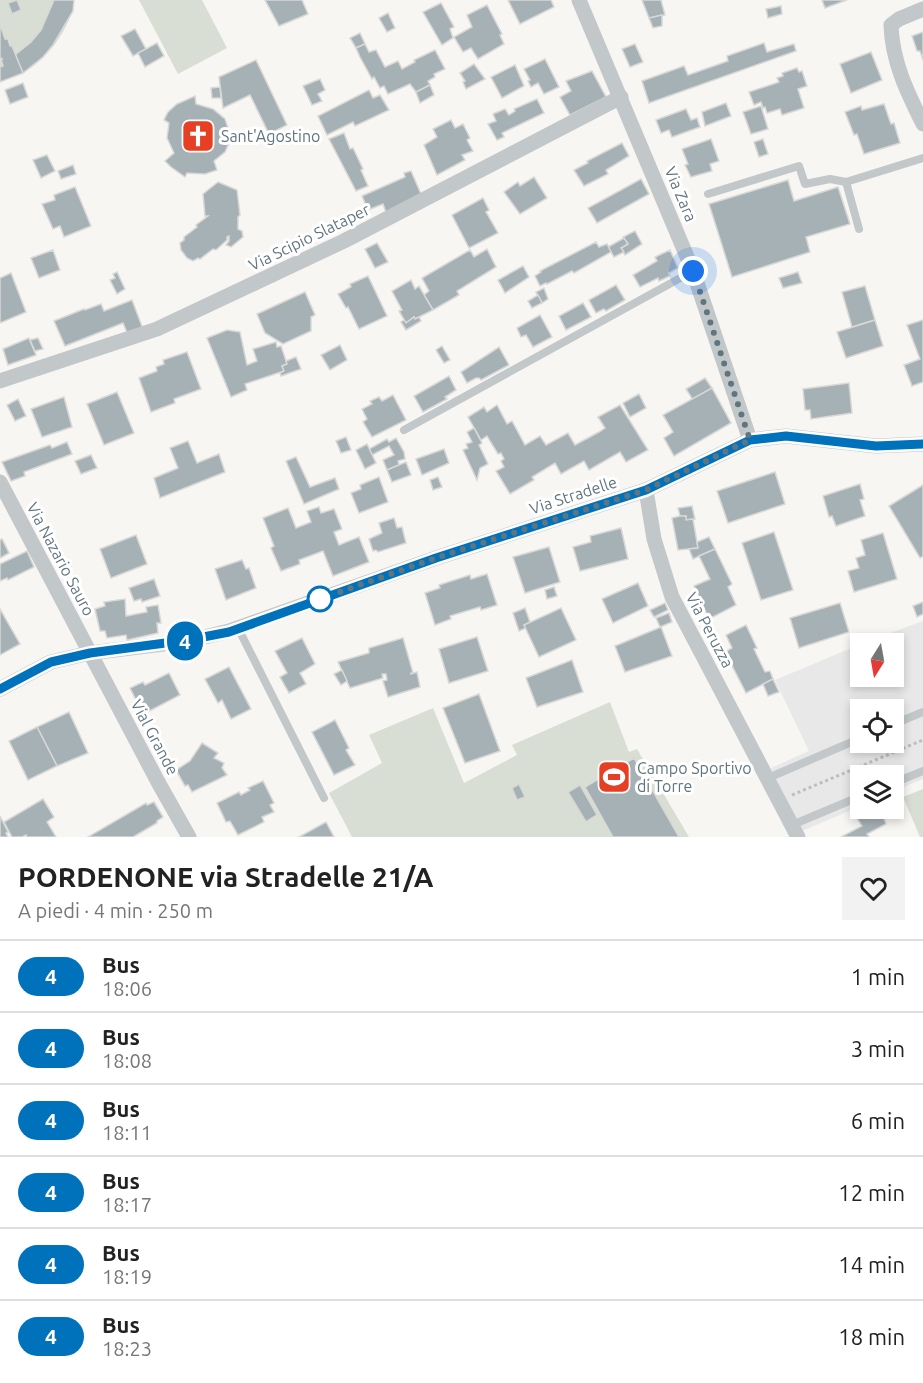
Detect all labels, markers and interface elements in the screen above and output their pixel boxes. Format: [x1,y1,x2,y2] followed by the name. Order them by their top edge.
[180,118,216,154] church icon: Sant'Agostino
[221,127,320,145] place label: Sant'Agostino
[661,164,701,224] street label: Via Zara
[246,200,372,274] street label: Via Scipio Slataper
[678,256,708,286] your location
[527,472,619,518] street label: Via Stradelle
[24,499,98,619] street label: Via Nazario Sauro
[307,586,333,612] unlabelled marker
[683,589,737,671] street label: Via Peruzza
[166,622,204,660] line badge: 4
[179,629,191,653] text: 4
[850,633,904,687] north arrow
[850,633,904,819] map controls
[128,696,182,778] street label: Vial Grande
[850,699,904,753] button: locate
[596,759,632,795] sports icon: Campo Sportivo di Torre
[637,759,752,795] place label: Campo Sportivo di Torre
[850,765,904,819] button: layers
[842,857,905,920] button: heart
[18,861,433,892] text: PORDENONE via Stradelle 21/A
[18,899,213,922] text: A piedi · 4 min · 250 m
[102,952,140,977] text: Bus
[45,964,57,988] text: 4
[851,964,905,989] text: 1 min
[102,977,152,1000] text: 18:06
[102,1024,140,1049] text: Bus
[45,1036,57,1060] text: 4
[851,1036,905,1061] text: 3 min
[102,1049,152,1072] text: 18:08
[102,1096,140,1121] text: Bus
[45,1108,57,1132] text: 4
[851,1108,905,1133] text: 6 min
[102,1121,152,1144] text: 18:11
[102,1168,140,1193] text: Bus
[45,1180,57,1204] text: 4
[838,1180,905,1205] text: 12 min
[102,1193,152,1216] text: 18:17
[102,1240,140,1265] text: Bus
[45,1252,57,1276] text: 4
[838,1252,905,1277] text: 14 min
[102,1265,152,1288] text: 18:19
[102,1312,140,1337] text: Bus
[45,1324,57,1348] text: 4
[838,1324,905,1349] text: 18 min
[102,1337,152,1360] text: 18:23

